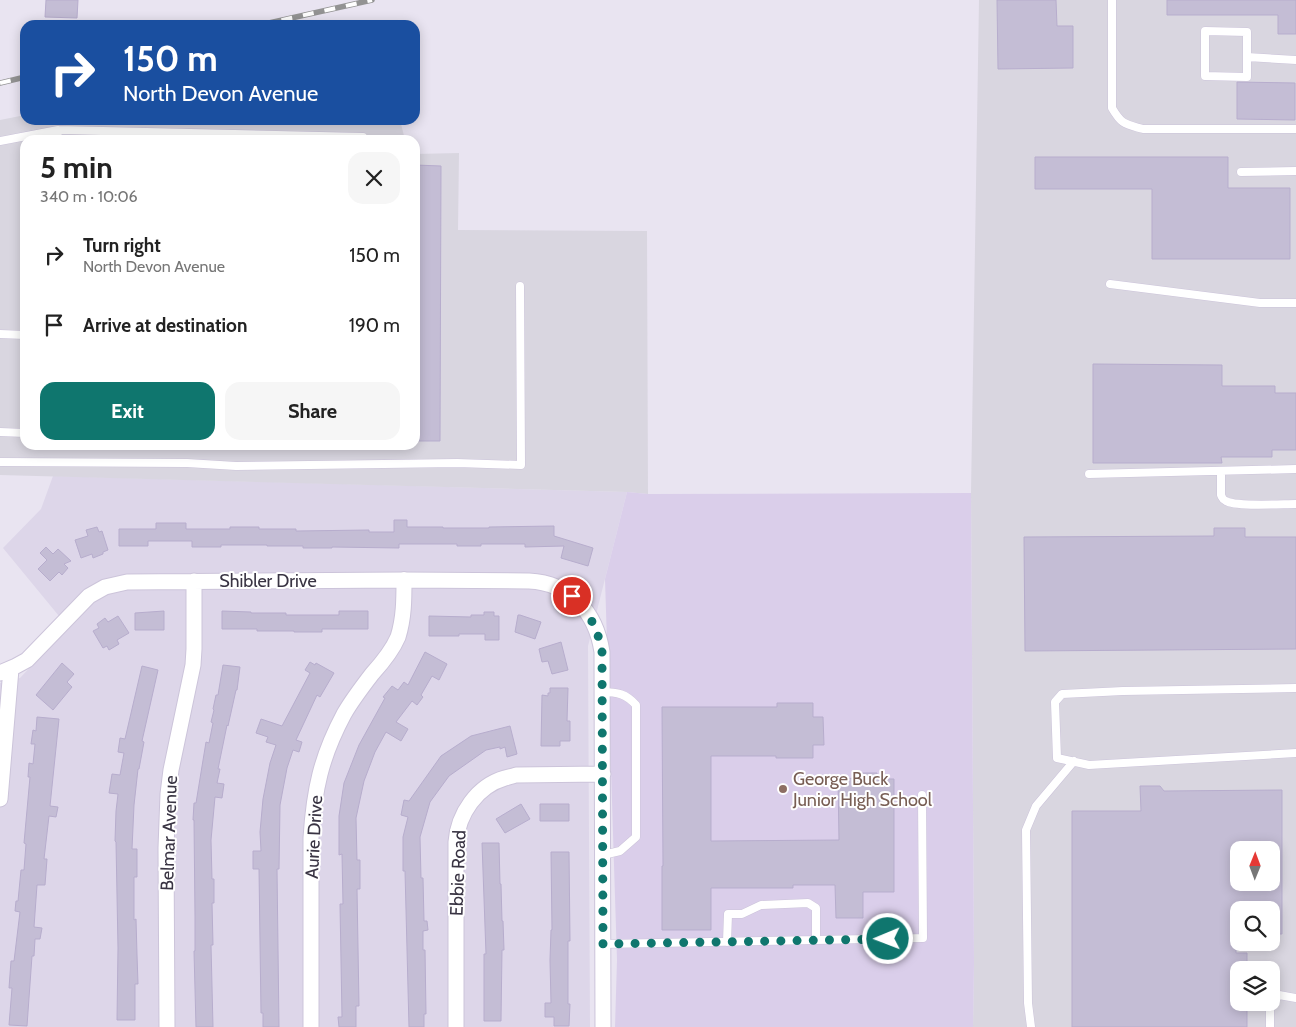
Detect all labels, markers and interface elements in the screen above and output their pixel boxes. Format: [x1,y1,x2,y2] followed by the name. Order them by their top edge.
[123,37,218,80] text: 150 m
[40,40,105,105] icon: right
[123,80,318,107] text: North Devon Avenue
[40,149,113,186] text: 5 min
[348,152,400,204] button: close
[40,187,138,206] text: 340 m · 10:06
[83,234,161,257] text: Turn right
[40,241,68,269] icon: right
[349,244,400,267] text: 150 m
[83,257,225,276] text: North Devon Avenue
[40,311,68,339] icon: arrive
[83,314,247,337] text: Arrive at destination
[349,314,400,337] text: 190 m
[40,382,215,440] button: Exit
[225,382,400,440] button: Share
[219,570,317,592] street label: Shibler Drive
[551,575,593,617] pin
[558,582,586,610] icon: arrive
[792,768,933,811] place label: George Buck Junior High School
[156,775,182,891] street label: Belmar Avenue
[777,783,789,795] marker: George Buck Junior High School
[301,795,327,879] street label: Aurie Drive
[446,830,470,916] street label: Ebbie Road
[1230,841,1280,891] north arrow
[1230,841,1280,1011] map controls
[1230,901,1280,951] button: search
[861,912,913,964] position arrow
[1230,961,1280,1011] button: layers

